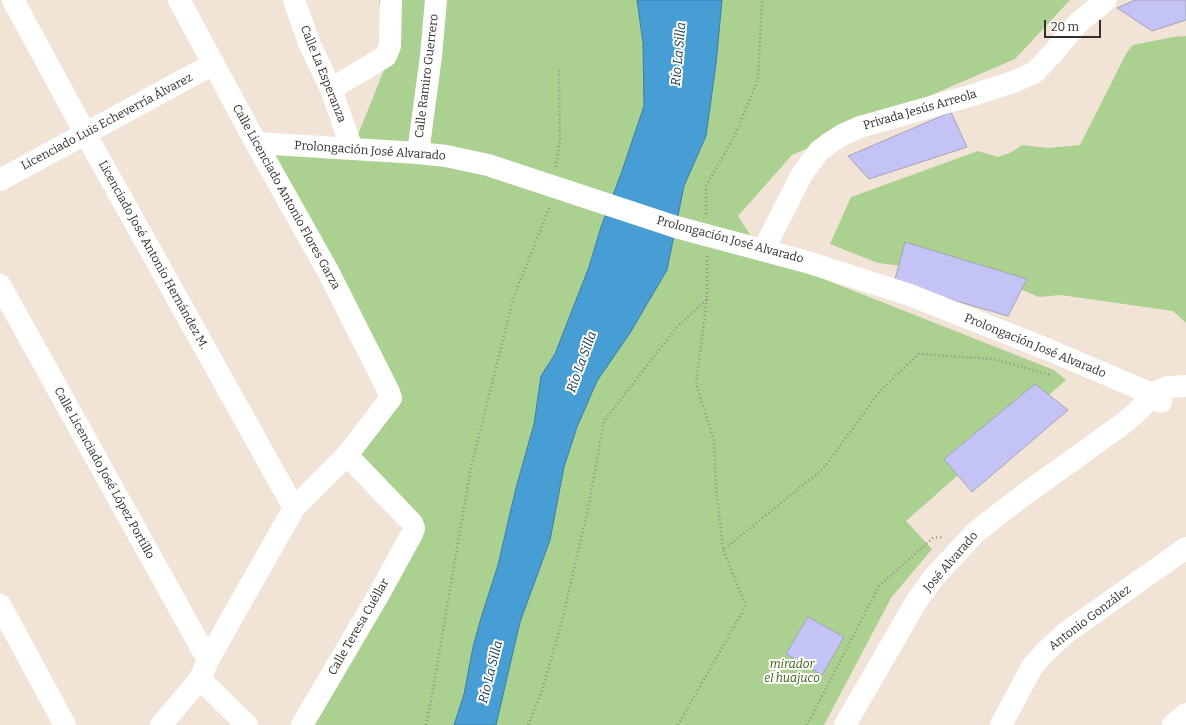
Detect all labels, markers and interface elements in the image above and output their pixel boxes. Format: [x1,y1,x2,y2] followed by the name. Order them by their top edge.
[1046,12,1103,38] scale bar
[412,13,442,139] street label: Calle Ramiro Guerrero
[1051,20,1079,34] text: 20 m
[668,21,690,87] water label: Río La Silla
[297,23,349,125] street label: Calle La Esperanza
[19,71,195,173] street label: Licenciado Luis Echeverría Álvarez
[862,87,978,133] street label: Privada Jesús Arreola
[229,102,343,292] street label: Calle Licenciado Antonio Flores Garza
[294,139,446,163] street label: Prolongación José Alvarado
[95,158,211,352] street label: Licenciado José Antonio Hernández M.
[655,213,805,267] street label: Prolongación José Alvarado
[962,311,1108,381] street label: Prolongación José Alvarado
[564,329,600,395] water label: Río La Silla
[51,385,157,561] street label: Calle Licenciado José López Portillo
[921,529,981,595] street label: José Alvarado
[325,576,393,678] street label: Calle Teresa Cuéllar
[1046,582,1134,654] street label: Antonio González
[476,639,506,705] water label: Río La Silla
[764,658,820,686] park label: mirador el huajuco

